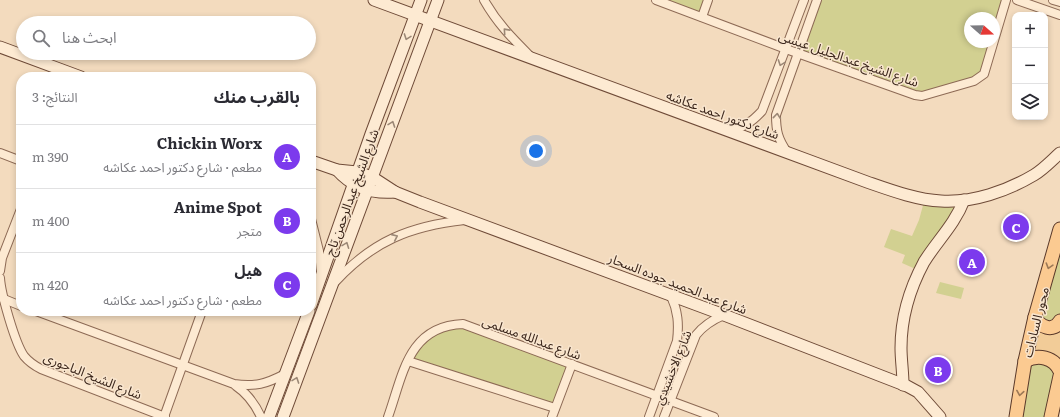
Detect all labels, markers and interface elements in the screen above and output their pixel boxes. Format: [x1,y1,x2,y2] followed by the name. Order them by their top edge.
[964,12,1000,48] north arrow
[1012,12,1048,120] map controls
[1012,12,1048,48] button: +
[16,16,316,60] search box
[62,25,117,48] text: ابحث هنا
[776,25,922,93] street label: شارع الشيخ عبدالجليل عيسى
[30,27,52,49] icon: search
[503,28,510,36] one-way arrow
[403,33,412,40] one-way arrow
[1012,48,1048,84] button: −
[777,59,785,66] one-way arrow
[214,83,300,108] text: بالقرب منك
[1012,84,1048,120] button: layers
[663,85,782,145] street label: شارع دكتور احمد عكاشه
[32,87,77,106] text: النتائج: 3
[772,113,781,119] one-way arrow
[387,120,395,127] one-way arrow
[319,126,385,259] street label: شارع الشيخ عبدالرحمن تاج
[157,131,262,154] text: Chickin Worx
[526,141,546,161] your location
[32,147,69,166] text: 390 m
[282,147,292,166] text: A
[103,157,262,176] text: مطعم · شارع دكتور احمد عكاشه
[174,195,262,218] text: Anime Spot
[32,211,69,230] text: 400 m
[283,211,292,230] text: B
[1003,212,1029,242] pin: C
[237,221,262,240] text: متجر
[391,234,399,242] one-way arrow
[342,242,350,249] one-way arrow
[604,247,750,320] street label: شارع عبد الحميد جوده السحار
[959,247,985,277] pin: A
[234,258,262,281] text: هيل
[1045,263,1054,270] one-way arrow
[32,275,69,294] text: 420 m
[282,275,292,294] text: C
[1017,285,1053,359] street label: محور السادات
[103,290,262,309] text: مطعم · شارع دكتور احمد عكاشه
[479,310,584,366] street label: شارع عبدالله مسلمى
[648,327,697,408] street label: شارع الاخشيدي
[40,347,145,405] street label: شارع الشيخ الباجورى
[925,355,951,385] pin: B
[292,377,300,384] one-way arrow
[1016,390,1025,396] one-way arrow

